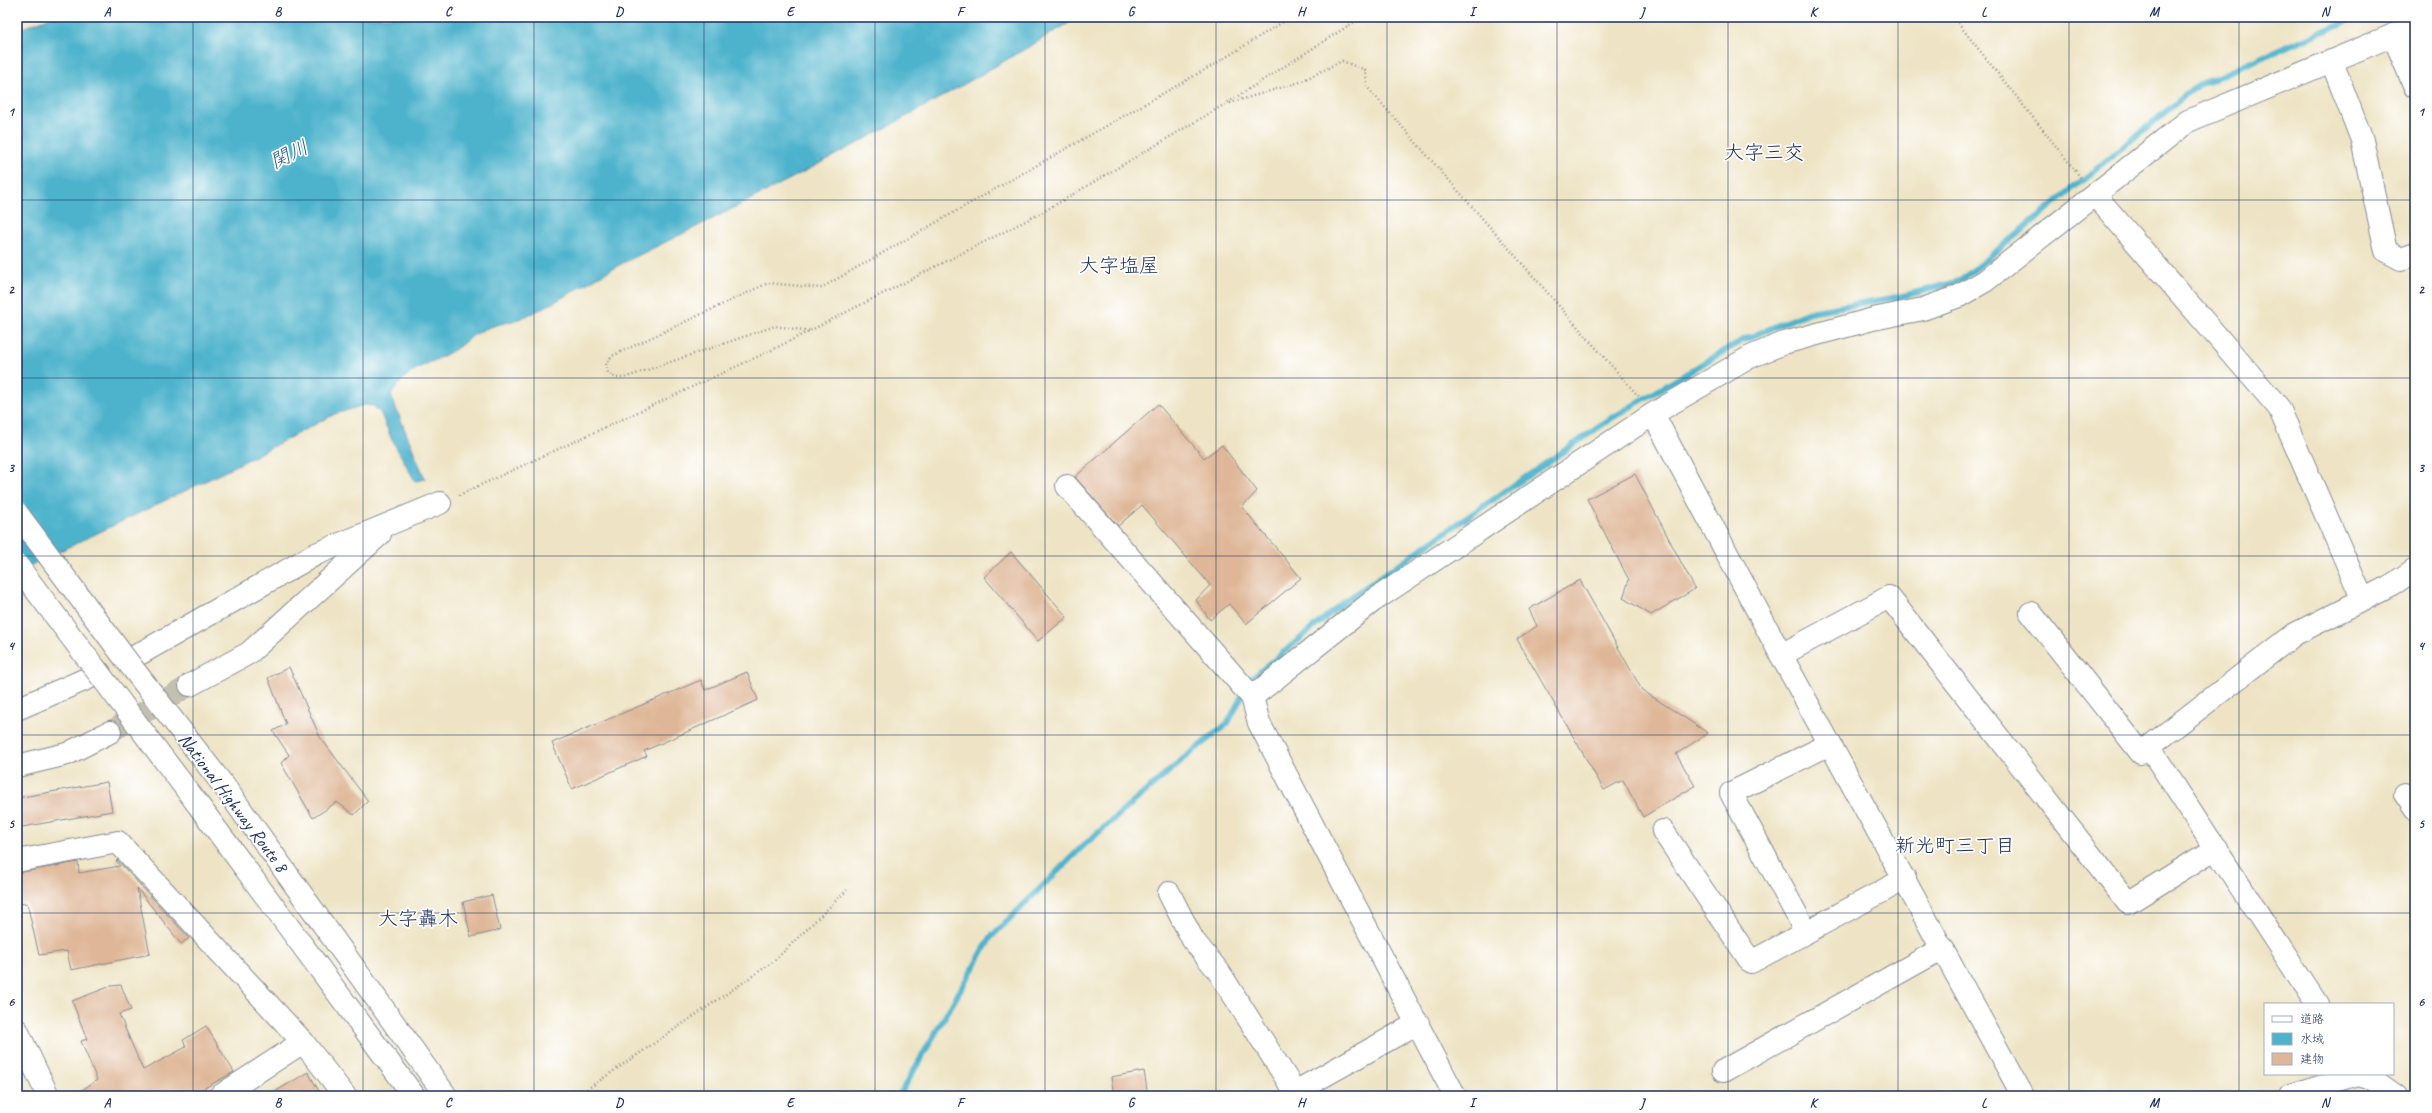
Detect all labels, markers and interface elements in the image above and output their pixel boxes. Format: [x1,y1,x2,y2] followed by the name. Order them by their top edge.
[104,4,112,20] text: A
[275,4,283,20] text: B
[445,4,453,20] text: C
[615,4,624,20] text: D
[787,4,796,20] text: E
[957,4,966,20] text: F
[1128,4,1136,20] text: G
[1297,4,1307,20] text: H
[1469,4,1478,20] text: I
[1639,4,1646,20] text: J
[1810,4,1820,20] text: K
[1981,4,1988,20] text: L
[2149,4,2160,20] text: M
[2321,4,2332,20] text: N
[8,104,16,120] text: 1
[2418,104,2426,120] text: 1
[266,134,313,174] water label: 関川
[1724,140,1804,165] district label: 大字三交
[1079,253,1159,278] district label: 大字塩屋
[8,282,15,298] text: 2
[2418,282,2425,298] text: 2
[8,460,15,476] text: 3
[2418,460,2425,476] text: 3
[8,638,16,654] text: 4
[2418,638,2426,654] text: 4
[173,728,295,879] street label: National Highway Route 8
[8,816,15,832] text: 5
[2418,816,2425,832] text: 5
[1895,833,2015,858] district label: 新光町三丁目
[378,906,458,931] district label: 大字轟木
[8,994,15,1010] text: 6
[2418,994,2425,1010] text: 6
[2264,1003,2394,1075] legend
[2300,1011,2324,1027] text: 道路
[2300,1031,2324,1047] text: 水域
[2300,1051,2324,1067] text: 建物
[104,1095,112,1111] text: A
[275,1095,283,1111] text: B
[445,1095,453,1111] text: C
[615,1095,624,1111] text: D
[787,1095,796,1111] text: E
[957,1095,966,1111] text: F
[1128,1095,1136,1111] text: G
[1297,1095,1307,1111] text: H
[1469,1095,1478,1111] text: I
[1639,1095,1646,1111] text: J
[1810,1095,1820,1111] text: K
[1981,1095,1988,1111] text: L
[2149,1095,2160,1111] text: M
[2321,1095,2332,1111] text: N

